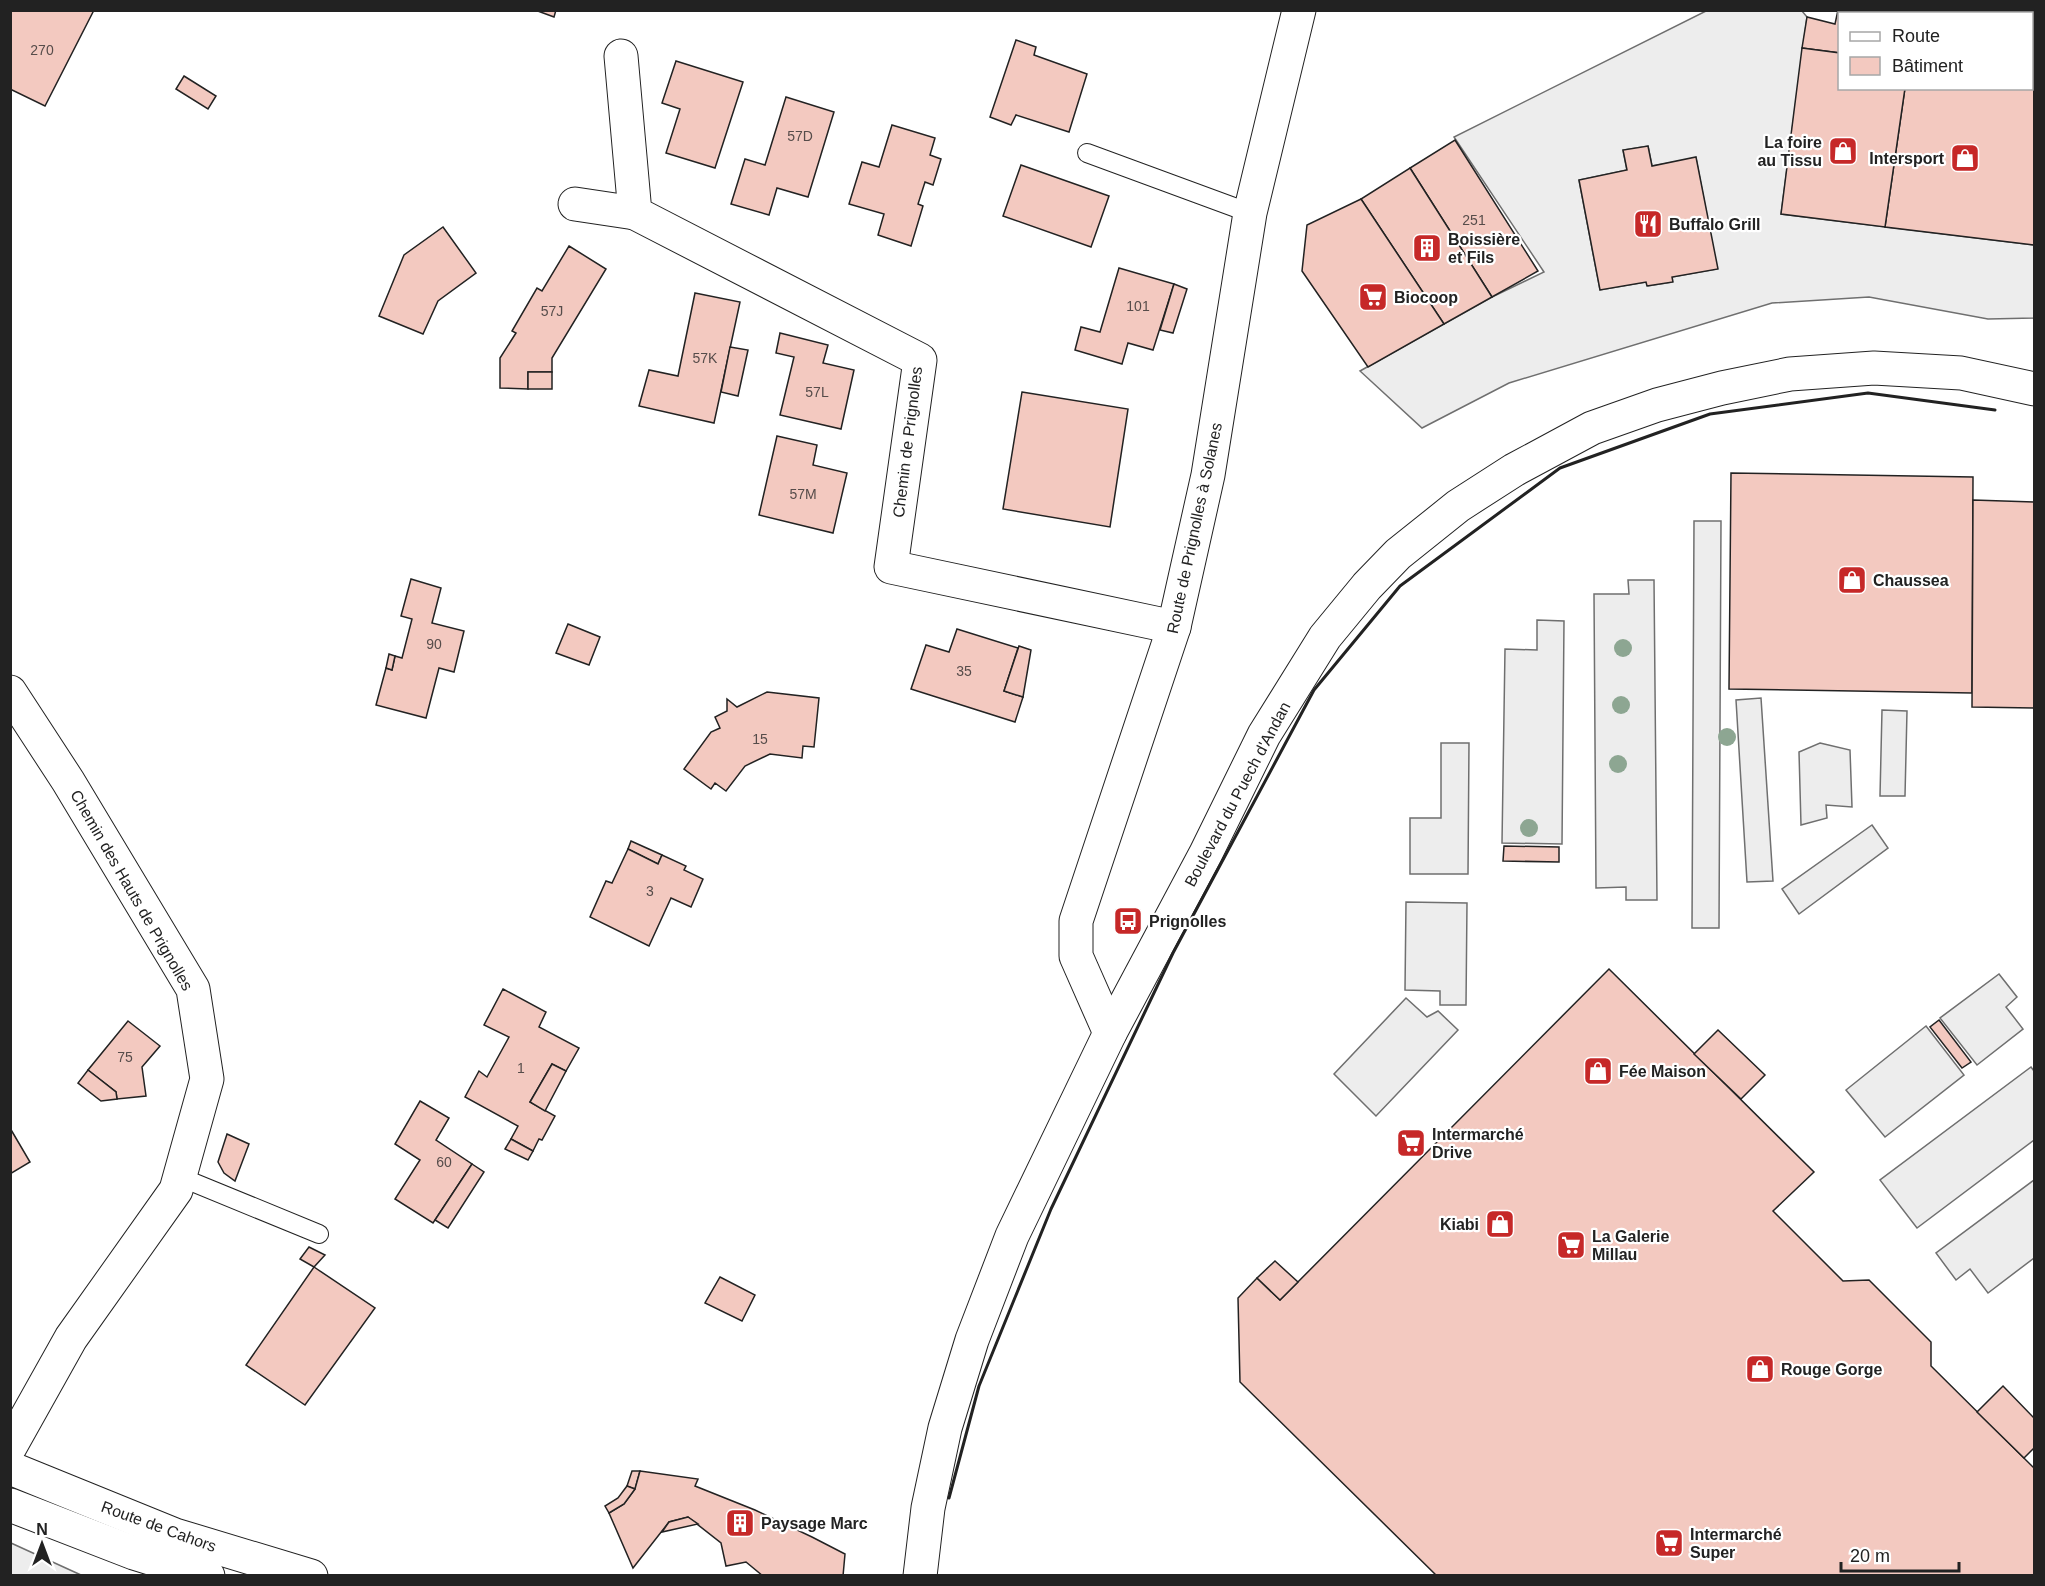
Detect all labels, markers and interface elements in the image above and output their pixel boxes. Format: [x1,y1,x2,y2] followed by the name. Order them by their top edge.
[1838,12,2033,90] legend
[1892,26,1940,46] text: Route
[30,42,54,58] house number: 270
[1892,56,1963,76] text: Bâtiment
[787,128,813,144] house number: 57D
[1757,134,1822,169] place label: La foire au Tissu
[1827,135,1859,167] shop icon: La foire au Tissu
[1949,142,1981,174] shop icon: Intersport
[1869,150,1945,167] place label: Intersport
[1632,208,1664,240] restaurant icon: Buffalo Grill
[1462,212,1486,228] house number: 251
[1669,216,1761,233] place label: Buffalo Grill
[1448,231,1520,266] place label: Boissière et Fils
[1411,232,1443,264] building icon: Boissière et Fils
[1357,281,1389,313] supermarket icon: Biocoop
[1394,289,1458,306] place label: Biocoop
[1126,298,1150,314] house number: 101
[541,303,563,319] house number: 57J
[693,350,718,366] house number: 57K
[890,366,925,519] street label: Chemin de Prignolles
[805,384,829,400] house number: 57L
[1164,421,1225,635] street label: Route de Prignolles à Solanes
[789,486,817,502] house number: 57M
[1836,564,1868,596] shop icon: Chaussea
[1873,572,1949,589] place label: Chaussea
[426,636,442,652] house number: 90
[956,663,972,679] house number: 35
[1181,699,1293,890] street label: Boulevard du Puech d'Andan
[752,731,768,747] house number: 15
[67,787,196,993] street label: Chemin des Hauts de Prignolles
[646,883,654,899] house number: 3
[1112,905,1144,937] bus stop icon: Prignolles
[1149,913,1226,930] place label: Prignolles
[117,1049,133,1065] house number: 75
[1582,1055,1614,1087] shop icon: Fée Maison
[517,1060,525,1076] house number: 1
[1619,1063,1706,1080] place label: Fée Maison
[1432,1126,1524,1161] place label: Intermarché Drive
[1395,1127,1427,1159] supermarket icon: Intermarché Drive
[436,1154,452,1170] house number: 60
[1484,1208,1516,1240] shop icon: Kiabi
[1440,1216,1479,1233] place label: Kiabi
[1592,1228,1669,1263] place label: La Galerie Millau
[1555,1229,1587,1261] supermarket icon: La Galerie Millau
[1744,1353,1776,1385] shop icon: Rouge Gorge
[1781,1361,1882,1378] place label: Rouge Gorge
[99,1498,219,1555] street label: Route de Cahors
[724,1507,756,1539] building icon: Paysage Marc
[12,1514,72,1574] north arrow
[761,1515,868,1532] place label: Paysage Marc
[36,1521,48,1538] text: N
[1690,1526,1782,1561] place label: Intermarché Super
[1653,1527,1685,1559] supermarket icon: Intermarché Super
[1841,1535,1960,1573] scale bar
[1850,1546,1890,1566] text: 20 m

